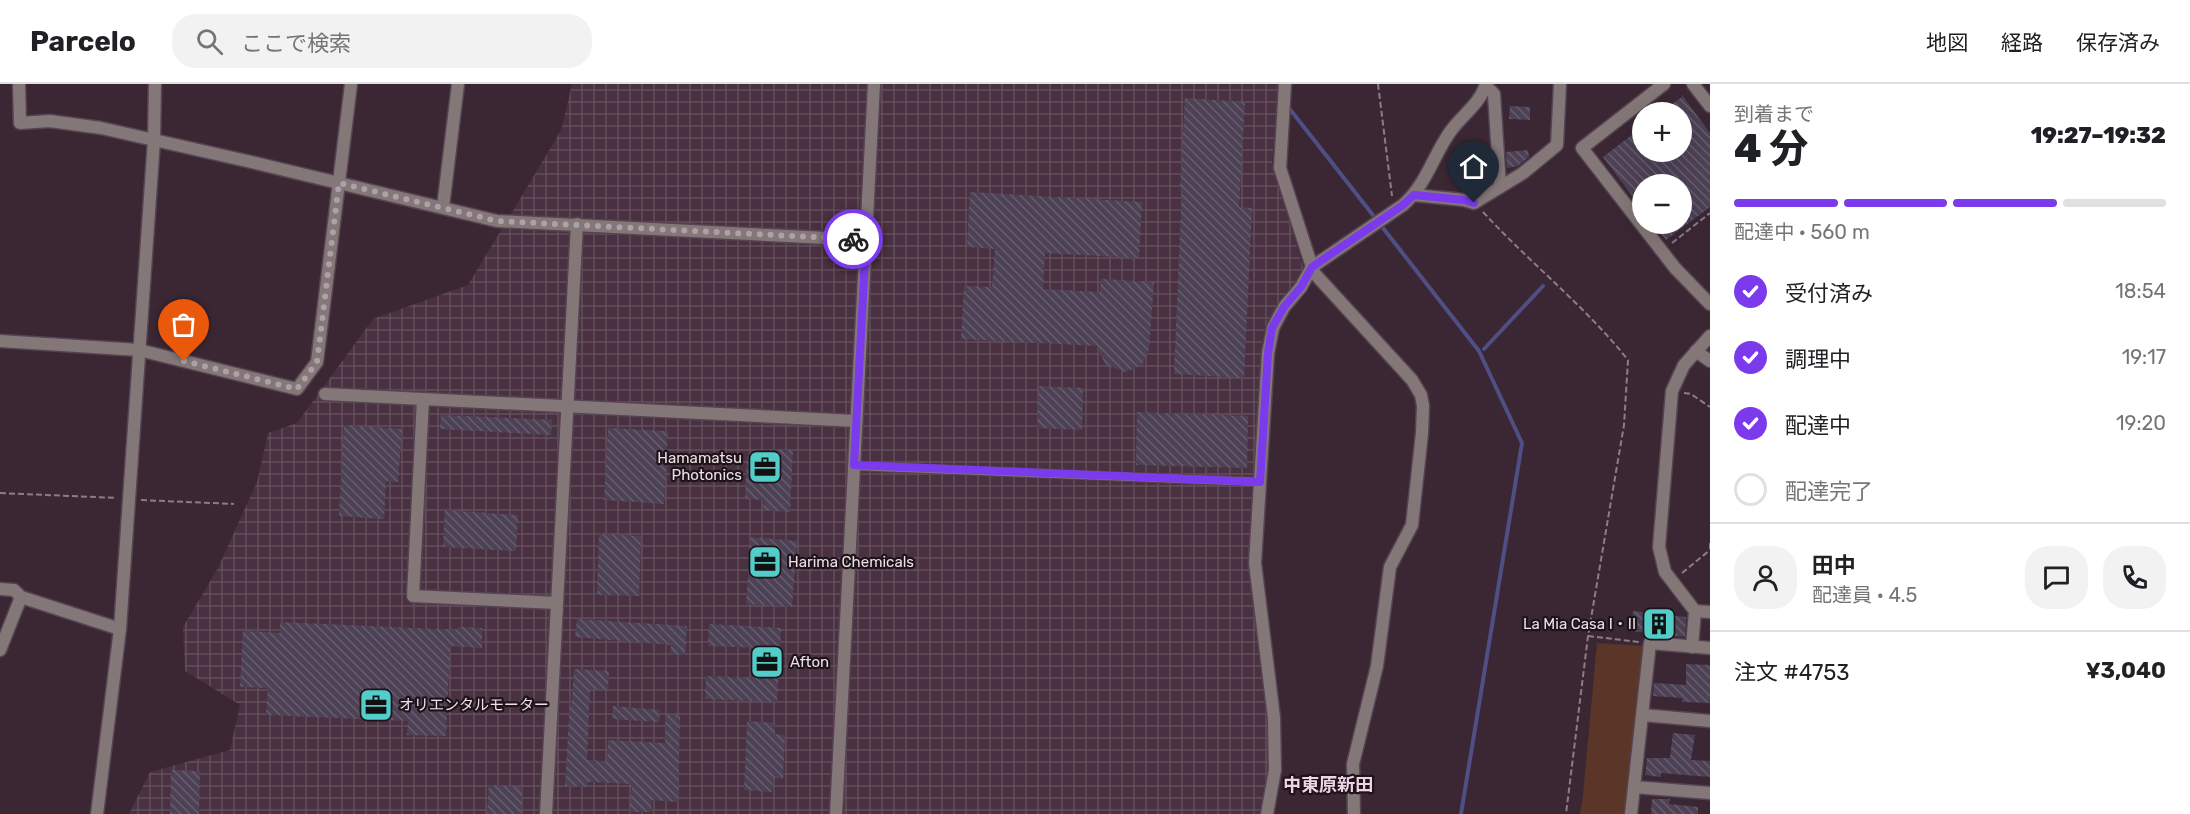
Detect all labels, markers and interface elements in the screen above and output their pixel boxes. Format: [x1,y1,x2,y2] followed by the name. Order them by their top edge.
[172,14,592,68] search box
[30,25,136,58] text: Parcelo
[193,25,226,58] icon: search
[241,30,351,57] text: ここで検索
[1926,30,1968,55] text: 地図
[2001,30,2043,55] text: 経路
[2076,30,2160,55] text: 保存済み
[1632,102,1692,234] map controls
[1632,102,1692,162] button: +
[1734,102,1814,126] text: 到着まで
[2031,122,2166,149] text: 19:27–19:32
[1734,126,1808,172] text: 4 分
[1448,141,1499,203] pin
[1457,150,1490,183] icon: home
[1632,174,1692,234] button: −
[823,209,883,269] courier
[1734,220,1870,244] text: 配達中 · 560 m
[837,223,870,256] icon: bike
[1734,275,1767,308] icon: check
[2115,279,2166,303] text: 18:54
[1785,280,1873,307] text: 受付済み
[158,299,209,361] pin
[167,308,200,341] icon: bag
[1734,341,1767,374] icon: check
[2122,345,2166,369] text: 19:17
[1785,346,1851,373] text: 調理中
[1734,407,1767,440] icon: check
[2116,411,2166,435] text: 19:20
[1785,412,1851,439] text: 配達中
[657,449,742,484] place label: Hamamatsu Photonics
[747,449,783,485] office icon: Hamamatsu Photonics
[1785,478,1873,505] text: 配達完了
[747,544,783,580] office icon: Harima Chemicals
[1734,546,1797,609] button: person
[2025,546,2088,609] button: chat
[2103,546,2166,609] button: phone
[1812,552,1856,579] text: 田中
[788,553,914,571] place label: Harima Chemicals
[1812,583,1917,607] text: 配達員 · 4.5
[1641,606,1677,642] building icon: La Mia Casa I・II
[1523,615,1636,633] place label: La Mia Casa I・II
[749,644,785,680] office icon: Afton
[790,653,829,671] place label: Afton
[2085,657,2166,684] text: ¥3,040
[1734,659,1850,686] text: 注文 #4753
[358,687,394,723] office icon: オリエンタルモーター
[399,696,549,714] place label: オリエンタルモーター
[1283,774,1373,796] district label: 中東原新田

